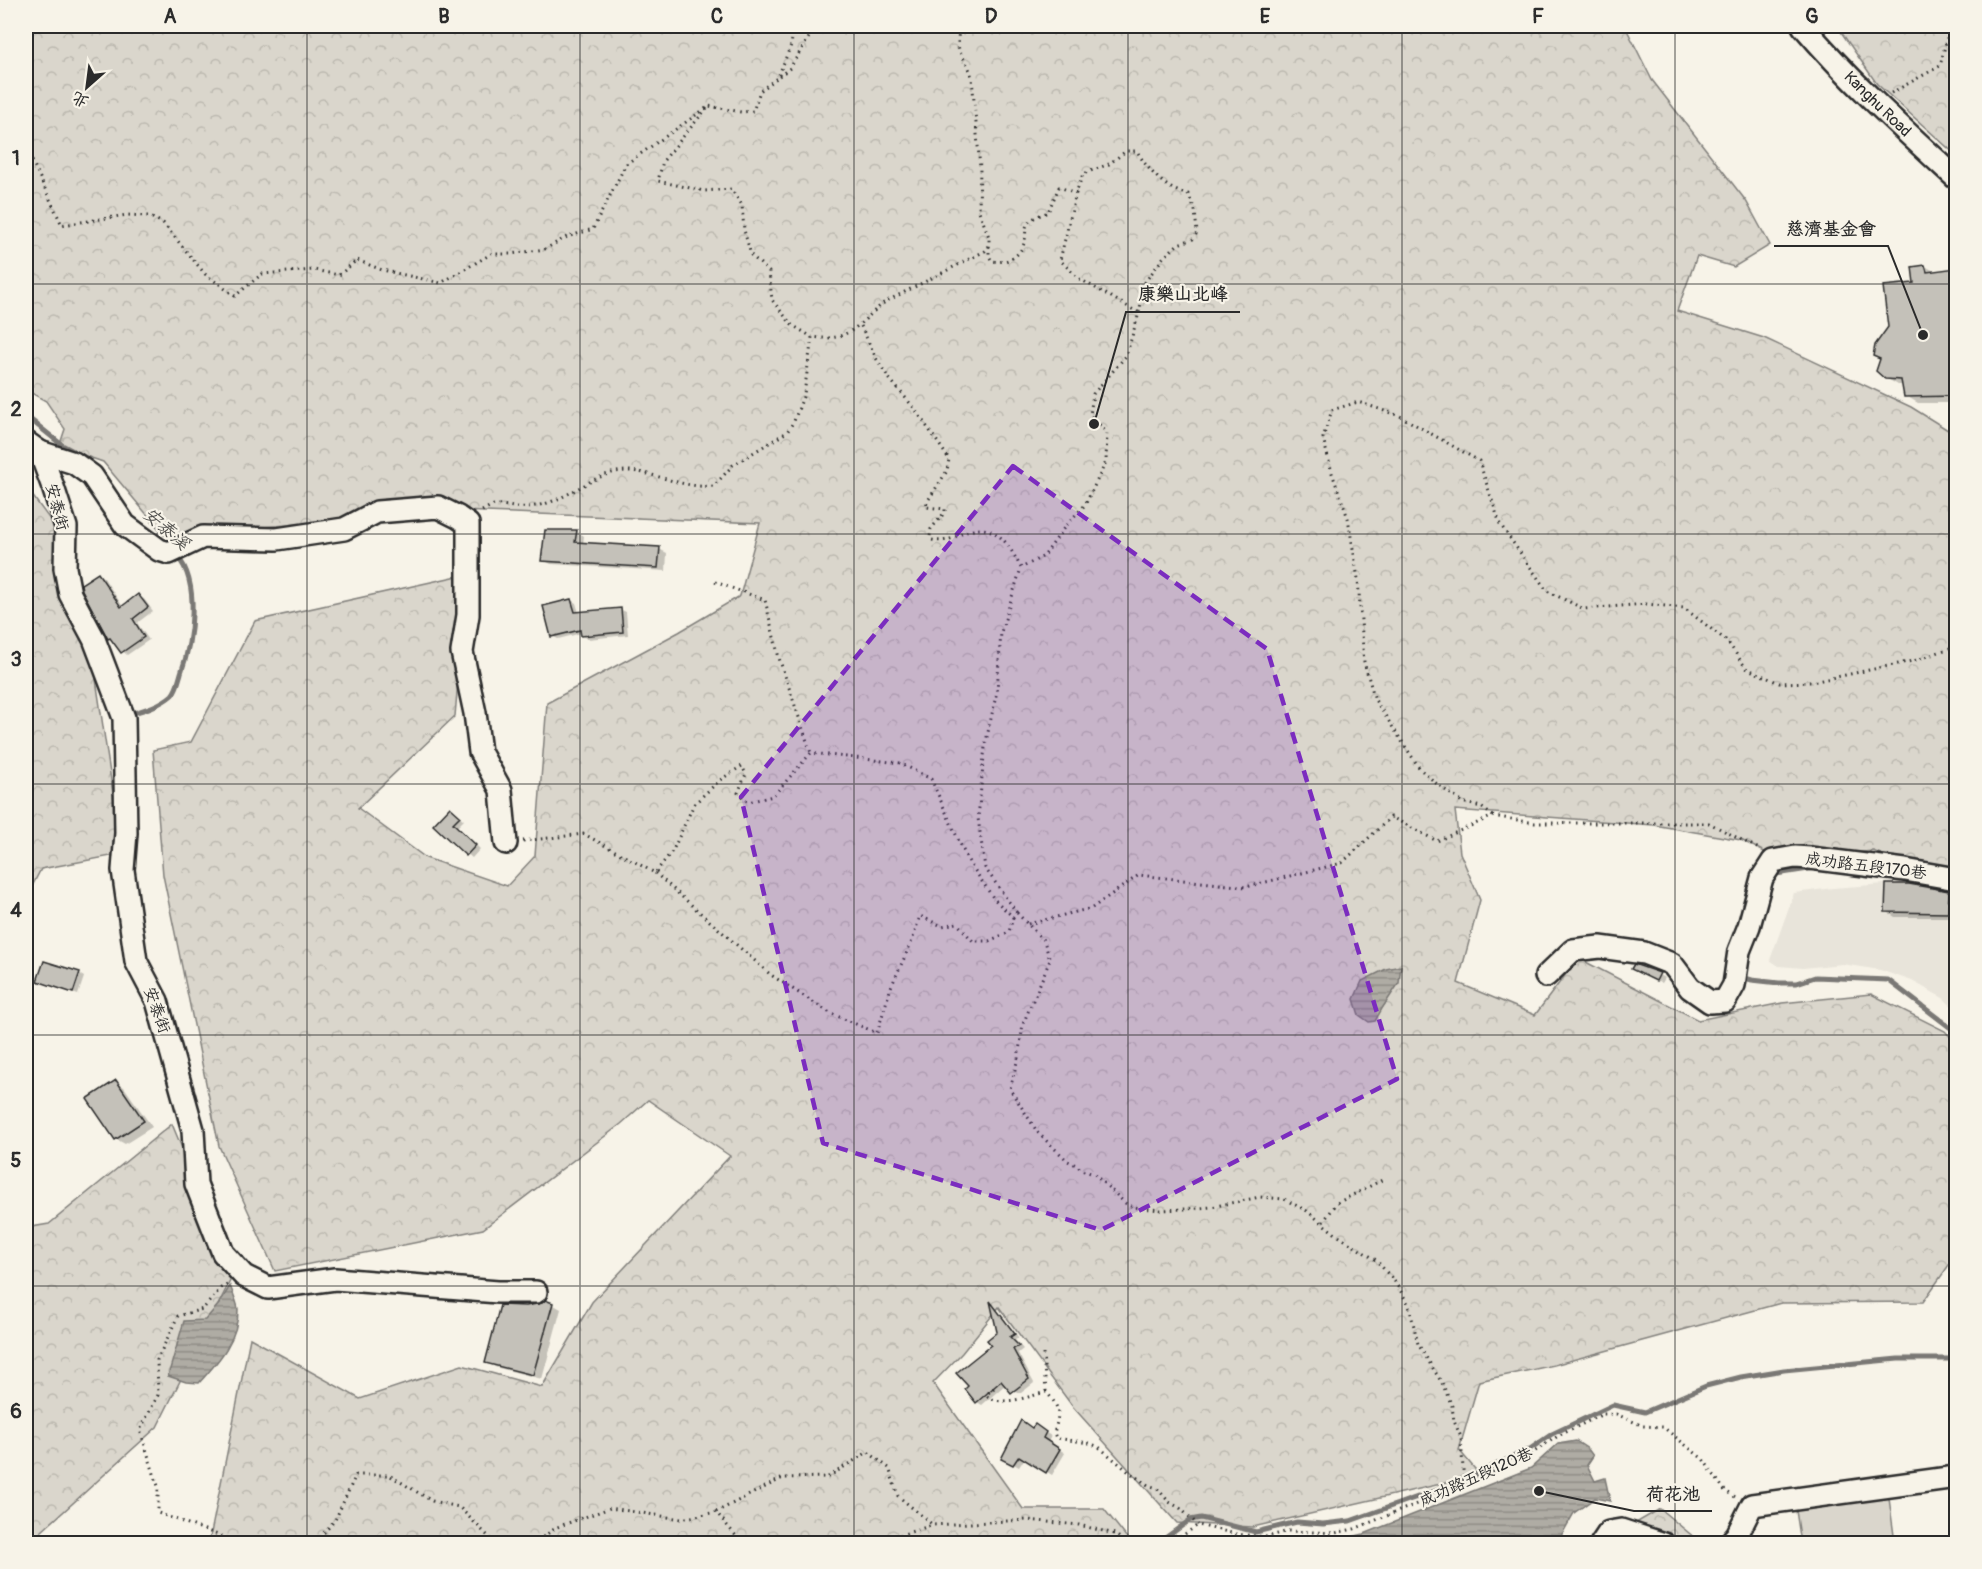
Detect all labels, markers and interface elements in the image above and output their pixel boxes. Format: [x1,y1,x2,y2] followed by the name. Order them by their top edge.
[164,4,177,29] text: A
[438,4,450,29] text: B
[711,4,723,29] text: C
[985,4,998,29] text: D
[1260,4,1271,29] text: E
[1532,4,1544,29] text: F
[1805,4,1819,29] text: G
[57,57,117,117] north arrow
[1840,67,1915,141] street label: Kanghu Road
[69,87,92,112] text: 北
[12,146,20,171] text: 1
[1774,210,1888,246] callout: 慈濟基金會
[1786,218,1876,241] text: 慈濟基金會
[1126,276,1240,312] callout: 康樂山北峰
[1138,283,1228,306] text: 康樂山北峰
[10,397,22,422] text: 2
[41,481,73,533] street label: 安泰街
[138,503,195,556] water label: 安泰溪
[10,647,22,672] text: 3
[1804,849,1928,883] street label: 成功路五段170巷
[10,898,22,923] text: 4
[139,984,175,1036] street label: 安泰街
[11,1148,22,1173] text: 5
[10,1399,22,1424] text: 6
[1416,1443,1536,1511] street label: 成功路五段120巷
[1634,1475,1712,1511] callout: 荷花池
[1646,1483,1700,1506] text: 荷花池

